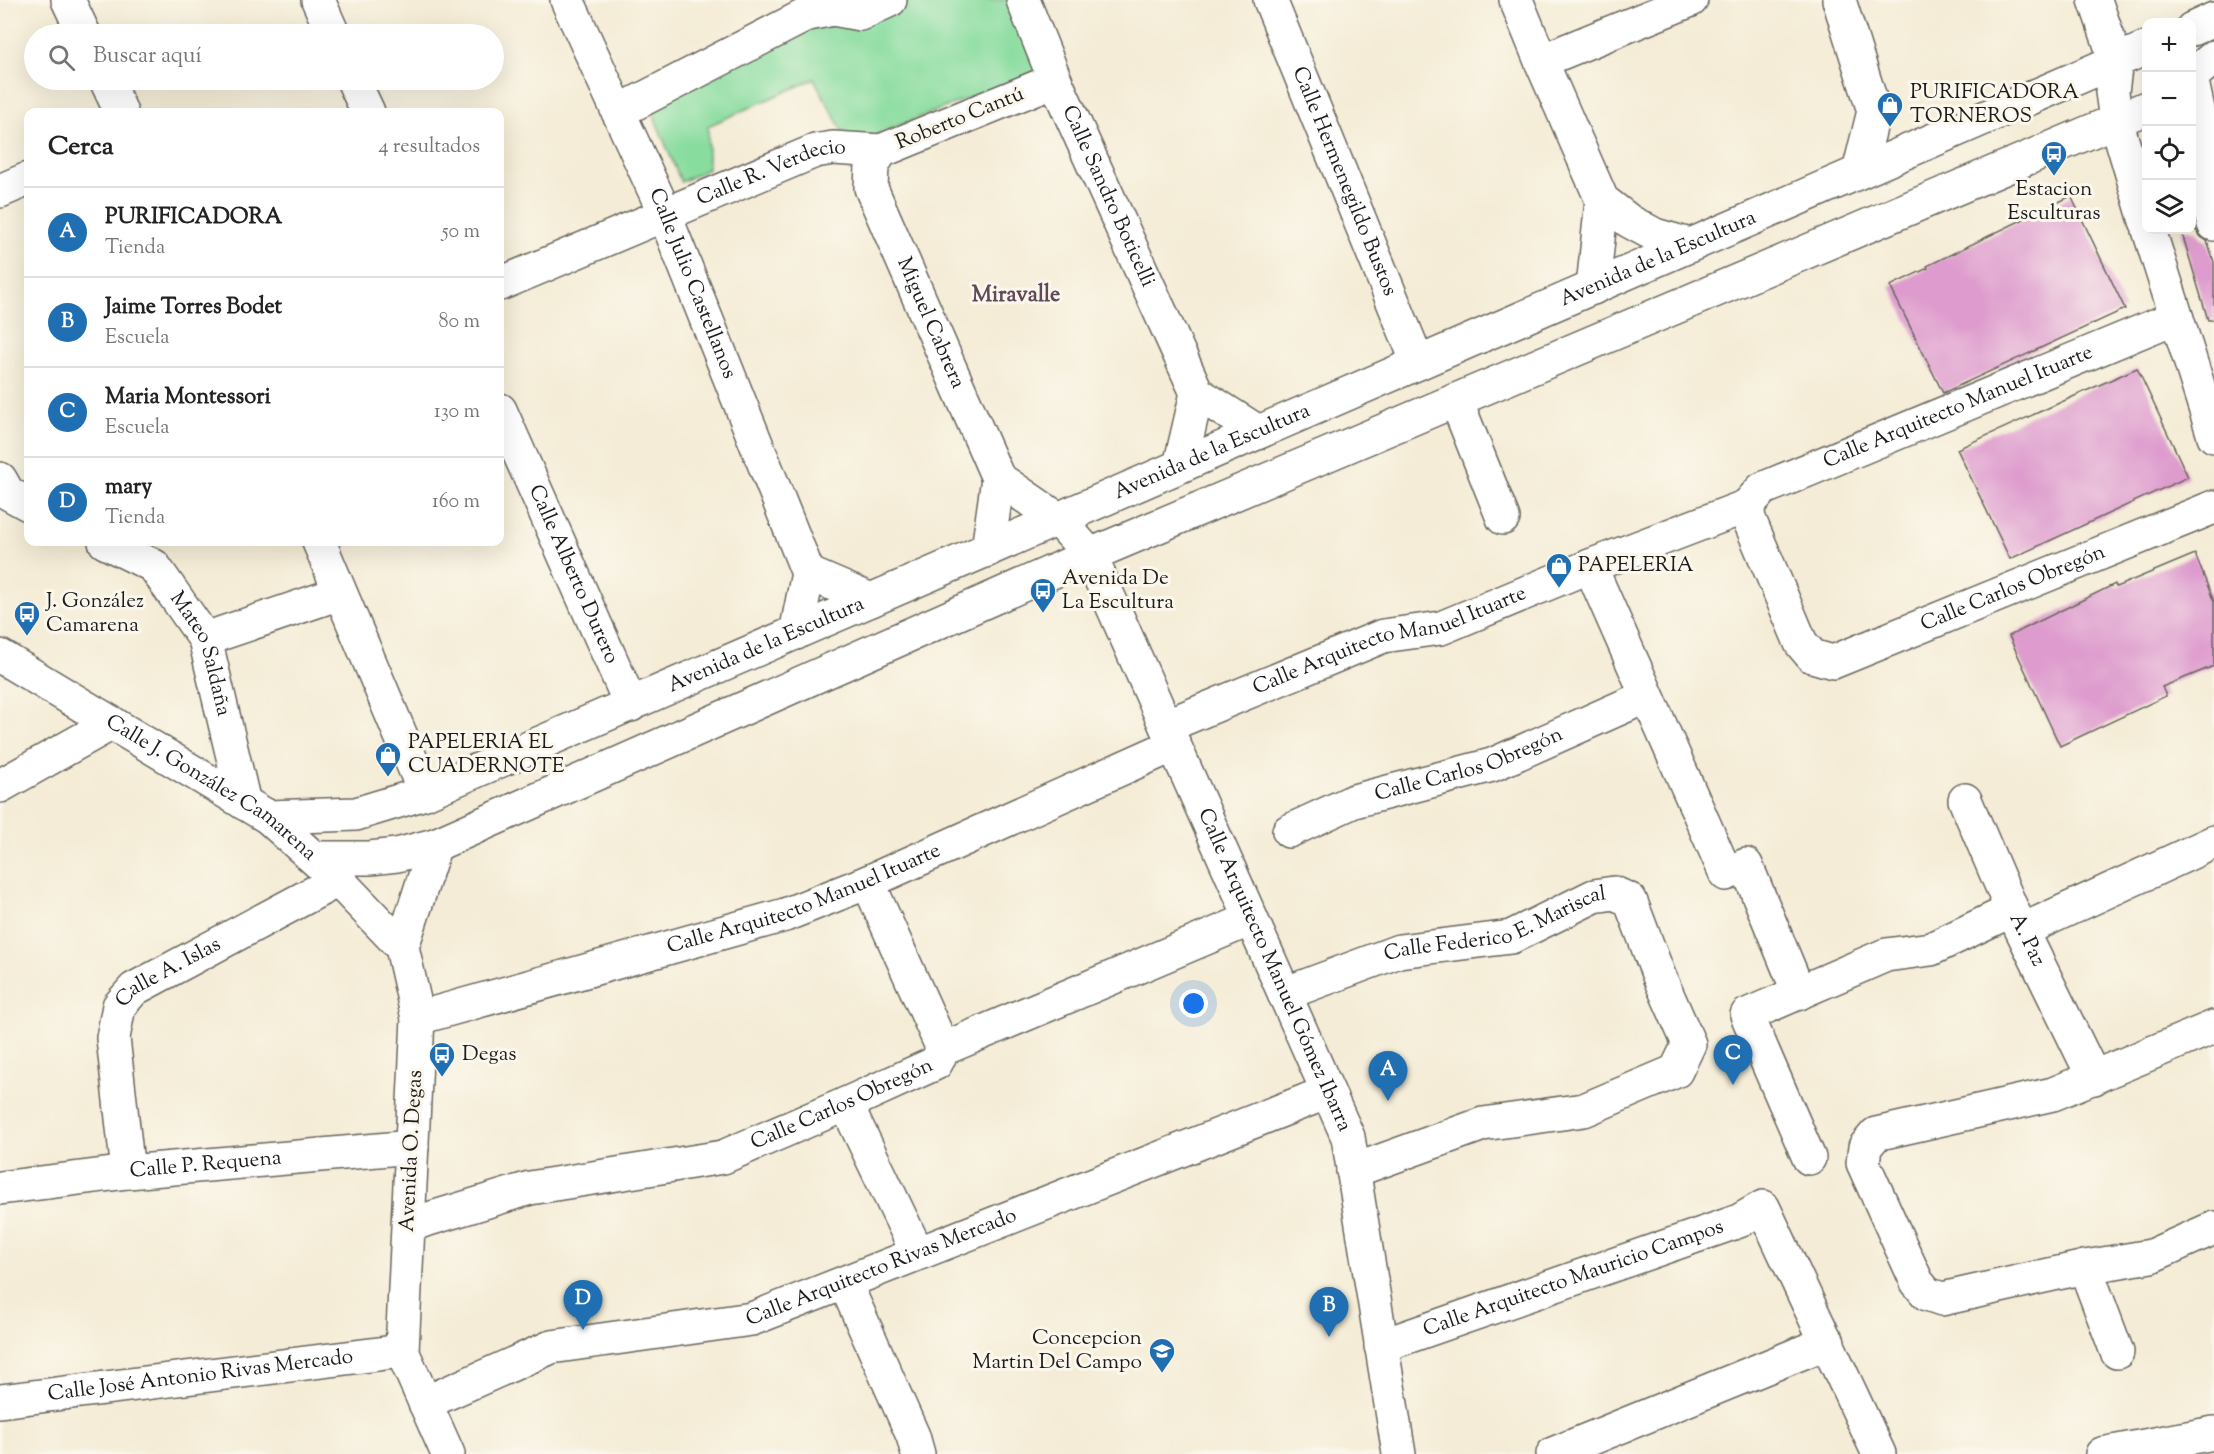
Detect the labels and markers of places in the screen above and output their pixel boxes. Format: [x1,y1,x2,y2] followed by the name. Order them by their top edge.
[1910,78,2079,132] place label: PURIFICADORA TORNEROS
[1875,90,1905,128] shop icon: PURIFICADORA TORNEROS
[2039,139,2069,177] bus stop icon: Estacion Esculturas
[2007,175,2101,229] place label: Estacion Esculturas
[1544,551,1574,589] shop icon: PAPELERIA
[1578,551,1694,581] place label: PAPELERIA
[1062,564,1174,618] place label: Avenida De La Escultura
[1028,576,1058,614] bus stop icon: Avenida De La Escultura
[45,587,144,641] place label: J. González Camarena
[12,599,42,637] bus stop icon: J. González Camarena
[408,728,565,782] place label: PAPELERIA EL CUADERNOTE
[373,740,403,778] shop icon: PAPELERIA EL CUADERNOTE
[1714,1036,1752,1085] pin: C
[427,1040,457,1078] bus stop icon: Degas
[462,1040,517,1070] place label: Degas
[1368,1052,1408,1101] pin: A
[564,1280,602,1330] pin: D
[1310,1288,1348,1337] pin: B
[972,1324,1142,1378] place label: Concepcion Martin Del Campo
[1147,1336,1177,1374] school or university icon: Concepcion Martin Del Campo

